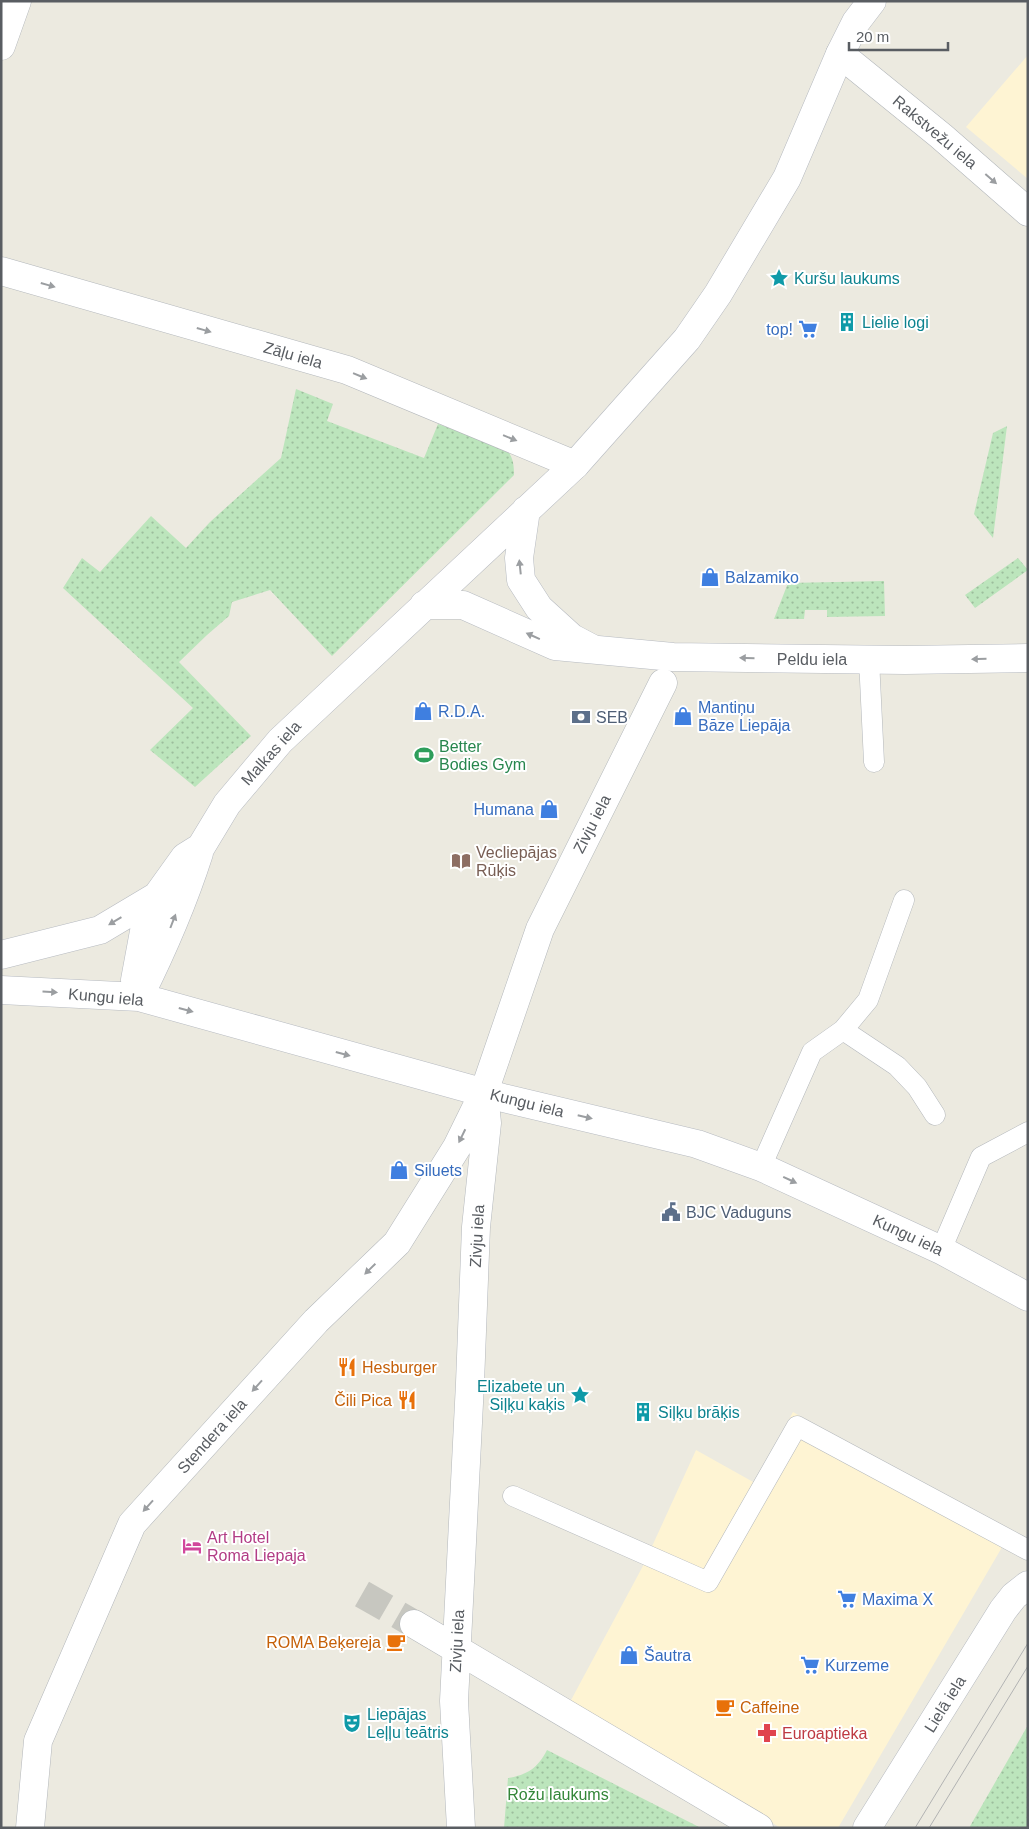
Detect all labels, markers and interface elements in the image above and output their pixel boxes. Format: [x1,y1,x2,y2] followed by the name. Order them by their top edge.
[849,20,948,52] scale bar
[856,28,889,45] text: 20 m
[890,92,980,172] street label: Rakstvežu iela
[984,173,996,185] one-way arrow
[768,267,790,289] place icon: Kuršu laukums
[794,270,900,287] place label: Kuršu laukums
[41,281,56,289] one-way arrow
[836,311,858,333] building icon: Lielie logi
[862,314,929,331] place label: Lielie logi
[797,318,819,340] supermarket icon: top!
[766,321,793,338] place label: top!
[197,326,212,334] one-way arrow
[262,338,325,372] street label: Zāļu iela
[353,372,367,380] one-way arrow
[503,434,518,442] one-way arrow
[515,559,523,575] one-way arrow
[699,566,721,588] shop icon: Balzamiko
[725,569,799,586] place label: Balzamiko
[526,631,540,639] one-way arrow
[777,651,847,668] street label: Peldu iela
[738,654,754,662] one-way arrow
[971,655,987,663] one-way arrow
[698,699,791,734] place label: Mantiņu Bāze Liepāja
[412,700,434,722] shop icon: R.D.A.
[438,703,485,720] place label: R.D.A.
[672,705,694,727] shop icon: Mantiņu Bāze Liepāja
[570,706,592,728] bank icon: SEB
[596,709,628,726] place label: SEB
[238,717,304,788] street label: Malkas iela
[439,738,526,773] place label: Better Bodies Gym
[413,744,435,766] sports icon: Better Bodies Gym
[570,792,614,856] street label: Zivju iela
[538,798,560,820] shop icon: Humana
[474,801,534,818] place label: Humana
[476,844,557,879] place label: Vecliepājas Rūķis
[450,850,472,872] library icon: Vecliepājas Rūķis
[169,913,177,928] one-way arrow
[108,917,121,926] one-way arrow
[68,985,145,1009] street label: Kungu iela
[42,989,58,997] one-way arrow
[179,1007,194,1015] one-way arrow
[335,1050,350,1058] one-way arrow
[488,1086,566,1120] street label: Kungu iela
[577,1113,592,1121] one-way arrow
[458,1129,466,1143] one-way arrow
[388,1159,410,1181] shop icon: Siluets
[414,1162,462,1179] place label: Siluets
[783,1176,797,1184] one-way arrow
[660,1201,682,1223] public building icon: BJC Vaduguns
[467,1204,487,1268] street label: Zivju iela
[686,1204,792,1221] place label: BJC Vaduguns
[870,1211,946,1259] street label: Kungu iela
[365,1263,377,1275] one-way arrow
[336,1356,358,1378] restaurant icon: Hesburger
[362,1359,437,1376] place label: Hesburger
[477,1378,565,1413] place label: Elizabete un Siļķu kaķis
[252,1379,263,1392] one-way arrow
[569,1384,591,1406] place icon: Elizabete un Siļķu kaķis
[396,1389,418,1411] restaurant icon: Čili Pica
[334,1391,392,1409] place label: Čili Pica
[174,1395,250,1477] street label: Stendera iela
[632,1401,654,1423] building icon: Siļķu brāķis
[658,1404,740,1421] place label: Siļķu brāķis
[143,1500,154,1513] one-way arrow
[207,1529,306,1564] place label: Art Hotel Roma Liepaja
[181,1535,203,1557] hotel icon: Art Hotel Roma Liepaja
[836,1588,858,1610] supermarket icon: Maxima X
[862,1591,933,1608] place label: Maxima X
[447,1609,467,1673] street label: Zivju iela
[385,1631,407,1653] cafe icon: ROMA Beķereja
[266,1634,381,1651] place label: ROMA Beķereja
[618,1644,640,1666] shop icon: Šautra
[644,1646,691,1664] place label: Šautra
[799,1654,821,1676] supermarket icon: Kurzeme
[825,1657,889,1674] place label: Kurzeme
[921,1673,969,1735] street label: Lielā iela
[714,1696,736,1718] cafe icon: Caffeine
[740,1699,799,1716] place label: Caffeine
[367,1706,449,1741] place label: Liepājas Leļļu teātris
[341,1712,363,1734] theatre icon: Liepājas Leļļu teātris
[756,1722,778,1744] pharmacy icon: Euroaptieka
[782,1725,867,1742] place label: Euroaptieka
[507,1786,609,1803] park label: Rožu laukums

